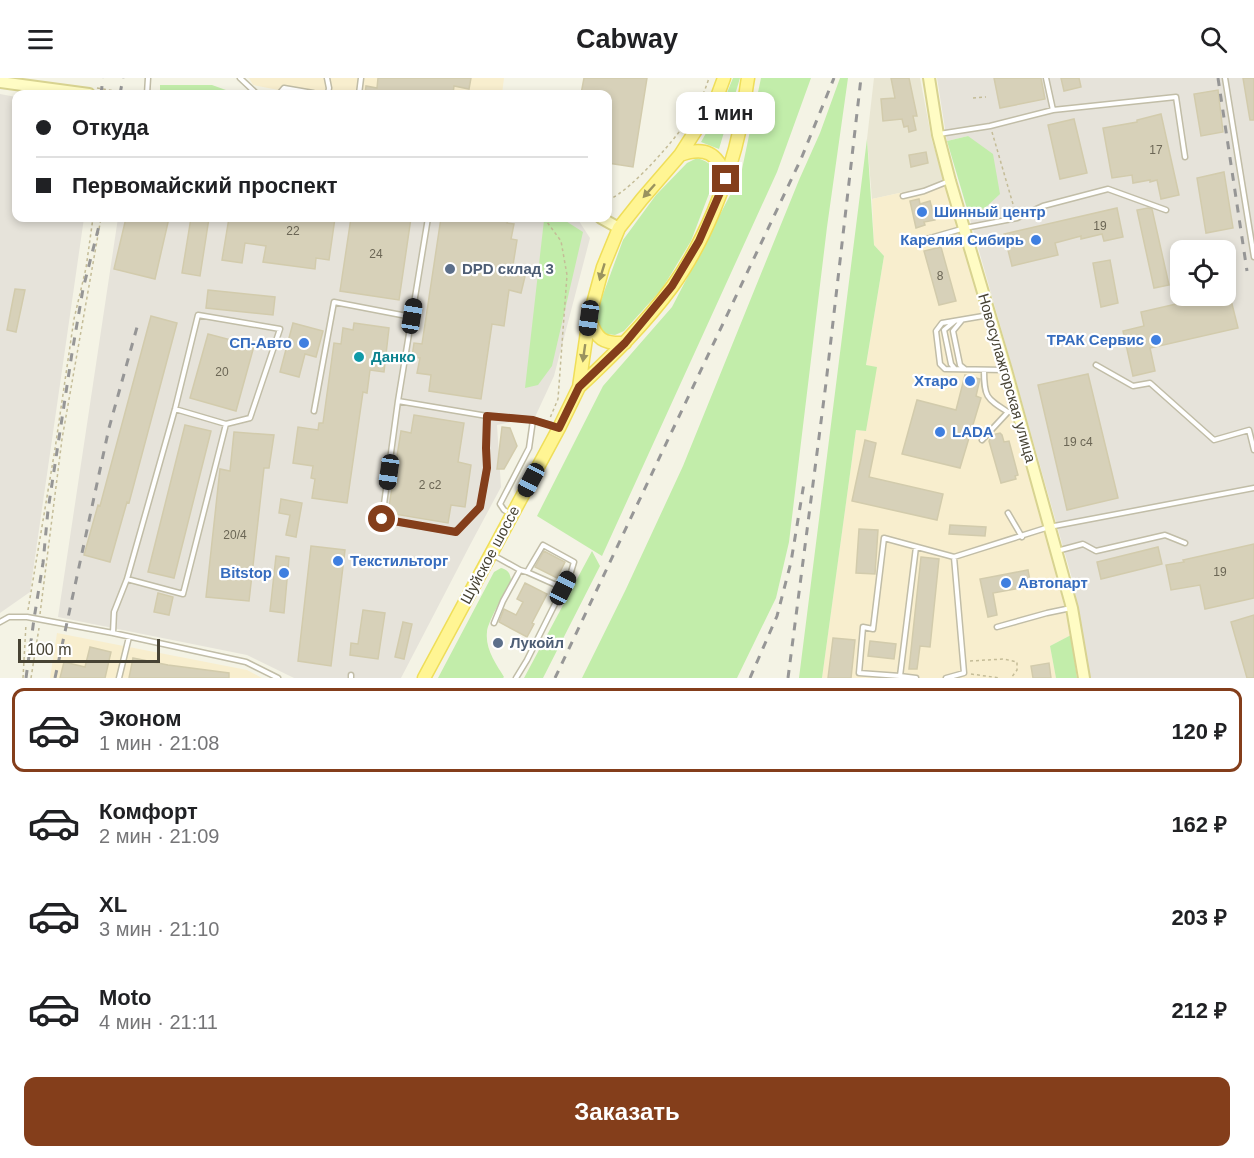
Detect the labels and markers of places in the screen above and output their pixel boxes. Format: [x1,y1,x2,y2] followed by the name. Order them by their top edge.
[934,203,1046,220] place label: Шинный центр
[915,205,929,219] marker: Шинный центр
[900,231,1024,248] place label: Карелия Сибирь
[1029,233,1043,247] marker: Карелия Сибирь
[462,260,554,277] place label: DPD склад 3
[443,262,457,276] marker: DPD склад 3
[1047,331,1144,348] place label: ТРАК Сервис
[1149,333,1163,347] marker: ТРАК Сервис
[229,334,292,351] place label: СП-Авто
[297,336,311,350] marker: СП-Авто
[371,348,416,365] place label: Данко
[352,350,366,364] marker: Данко
[914,372,958,389] place label: Хтаро
[963,374,977,388] marker: Хтаро
[952,423,994,440] place label: LADA
[933,425,947,439] marker: LADA
[350,552,448,569] place label: Текстильторг
[331,554,345,568] marker: Текстильторг
[220,564,272,581] place label: Bitstop
[277,566,291,580] marker: Bitstop
[1018,574,1088,591] place label: Автопарт
[999,576,1013,590] marker: Автопарт
[510,634,564,651] place label: Лукойл
[491,636,505,650] marker: Лукойл

